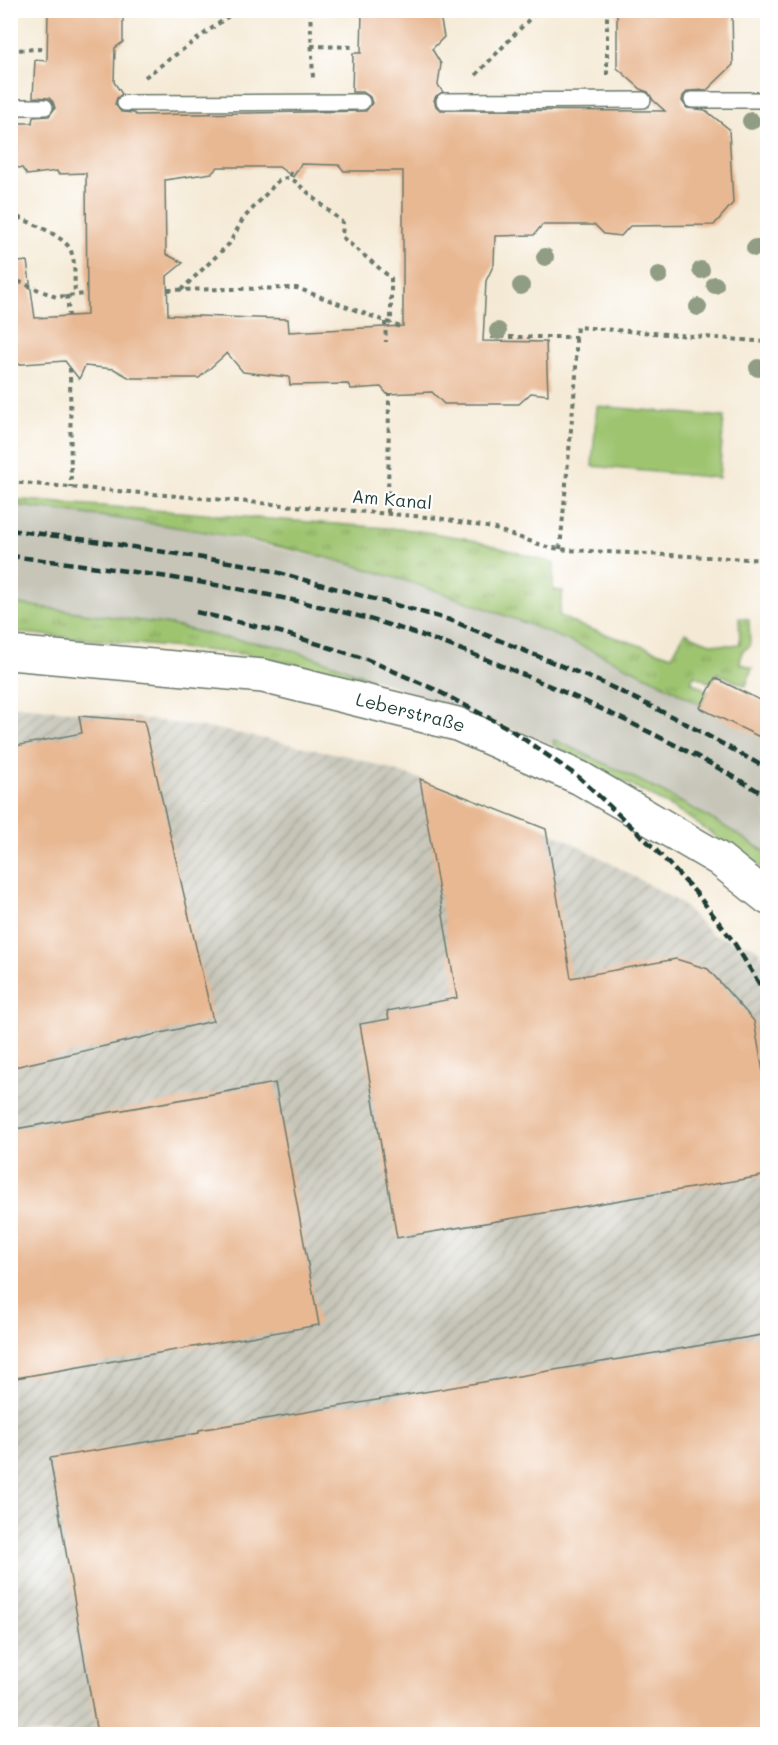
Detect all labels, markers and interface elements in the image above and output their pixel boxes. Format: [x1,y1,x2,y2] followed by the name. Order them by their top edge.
[351,484,433,514] street label: Am Kanal
[354,686,470,737] street label: Leberstraße

